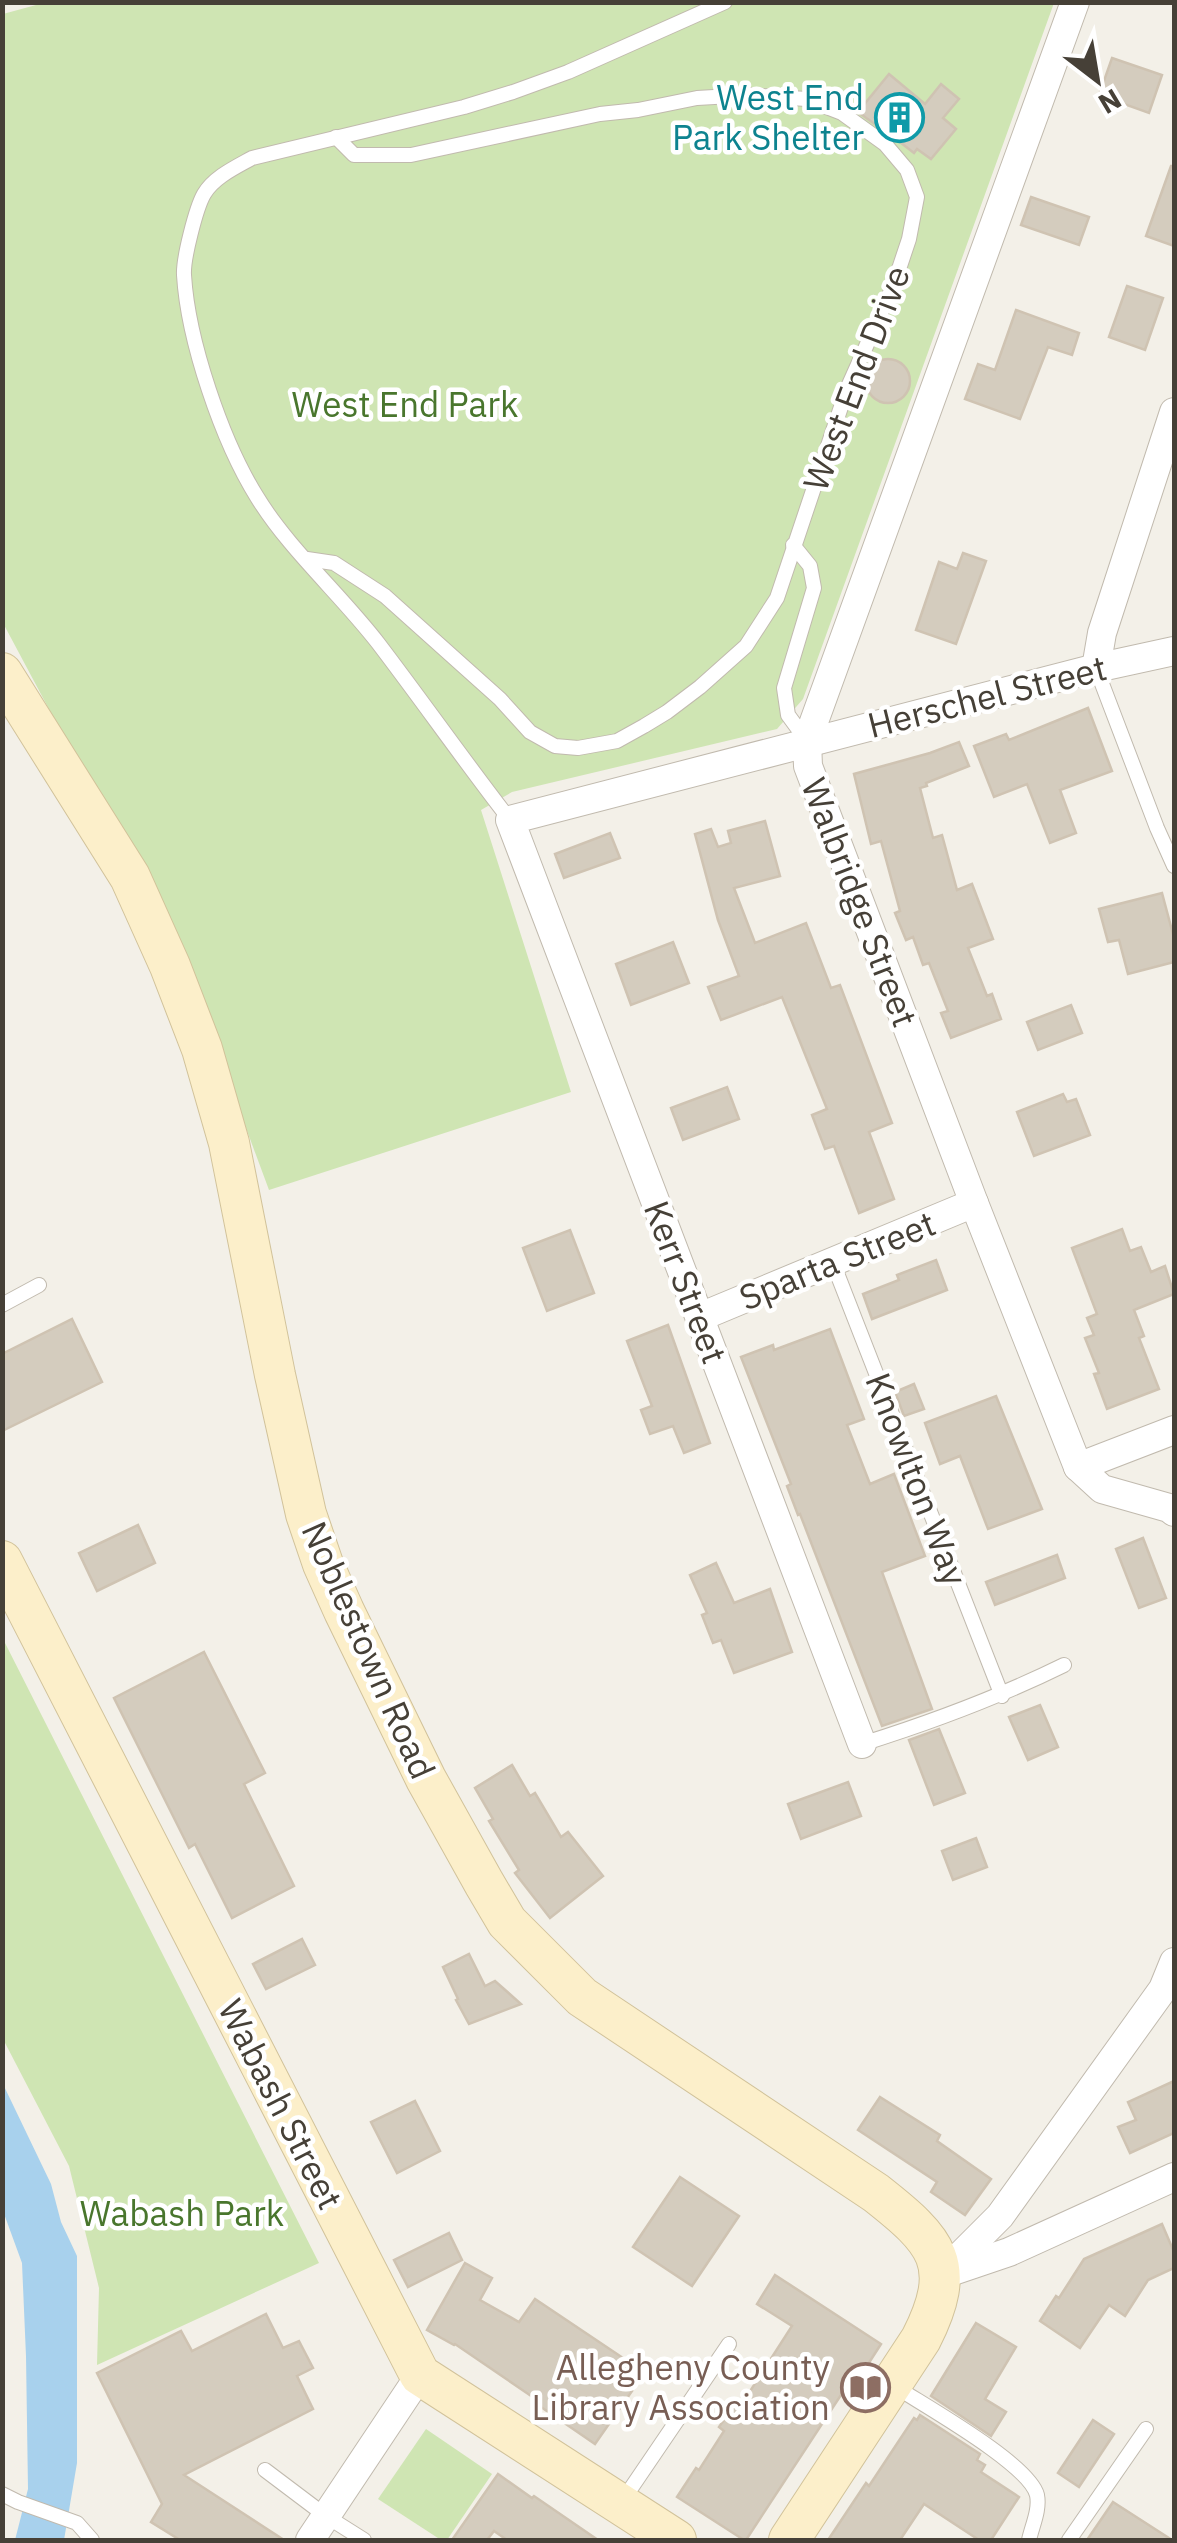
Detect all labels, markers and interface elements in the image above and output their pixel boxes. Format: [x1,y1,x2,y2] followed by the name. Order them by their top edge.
[1047,30,1147,130] north arrow
[672,74,864,160] place label: West End Park Shelter
[1092,81,1128,123] text: N
[873,91,925,143] building icon: West End Park Shelter
[792,259,920,497] street label: West End Drive
[292,381,518,427] park label: West End Park
[863,644,1111,748] street label: Herschel Street
[791,771,929,1033] street label: Walbridge Street
[634,1194,738,1370] street label: Kerr Street
[732,1200,942,1320] street label: Sparta Street
[855,1366,979,1592] street label: Knowlton Way
[292,1514,446,1786] street label: Noblestown Road
[208,1991,354,2217] street label: Wabash Street
[80,2190,284,2236] park label: Wabash Park
[532,2344,830,2430] place label: Allegheny County Library Association
[839,2361,891,2413] library icon: Allegheny County Library Association

